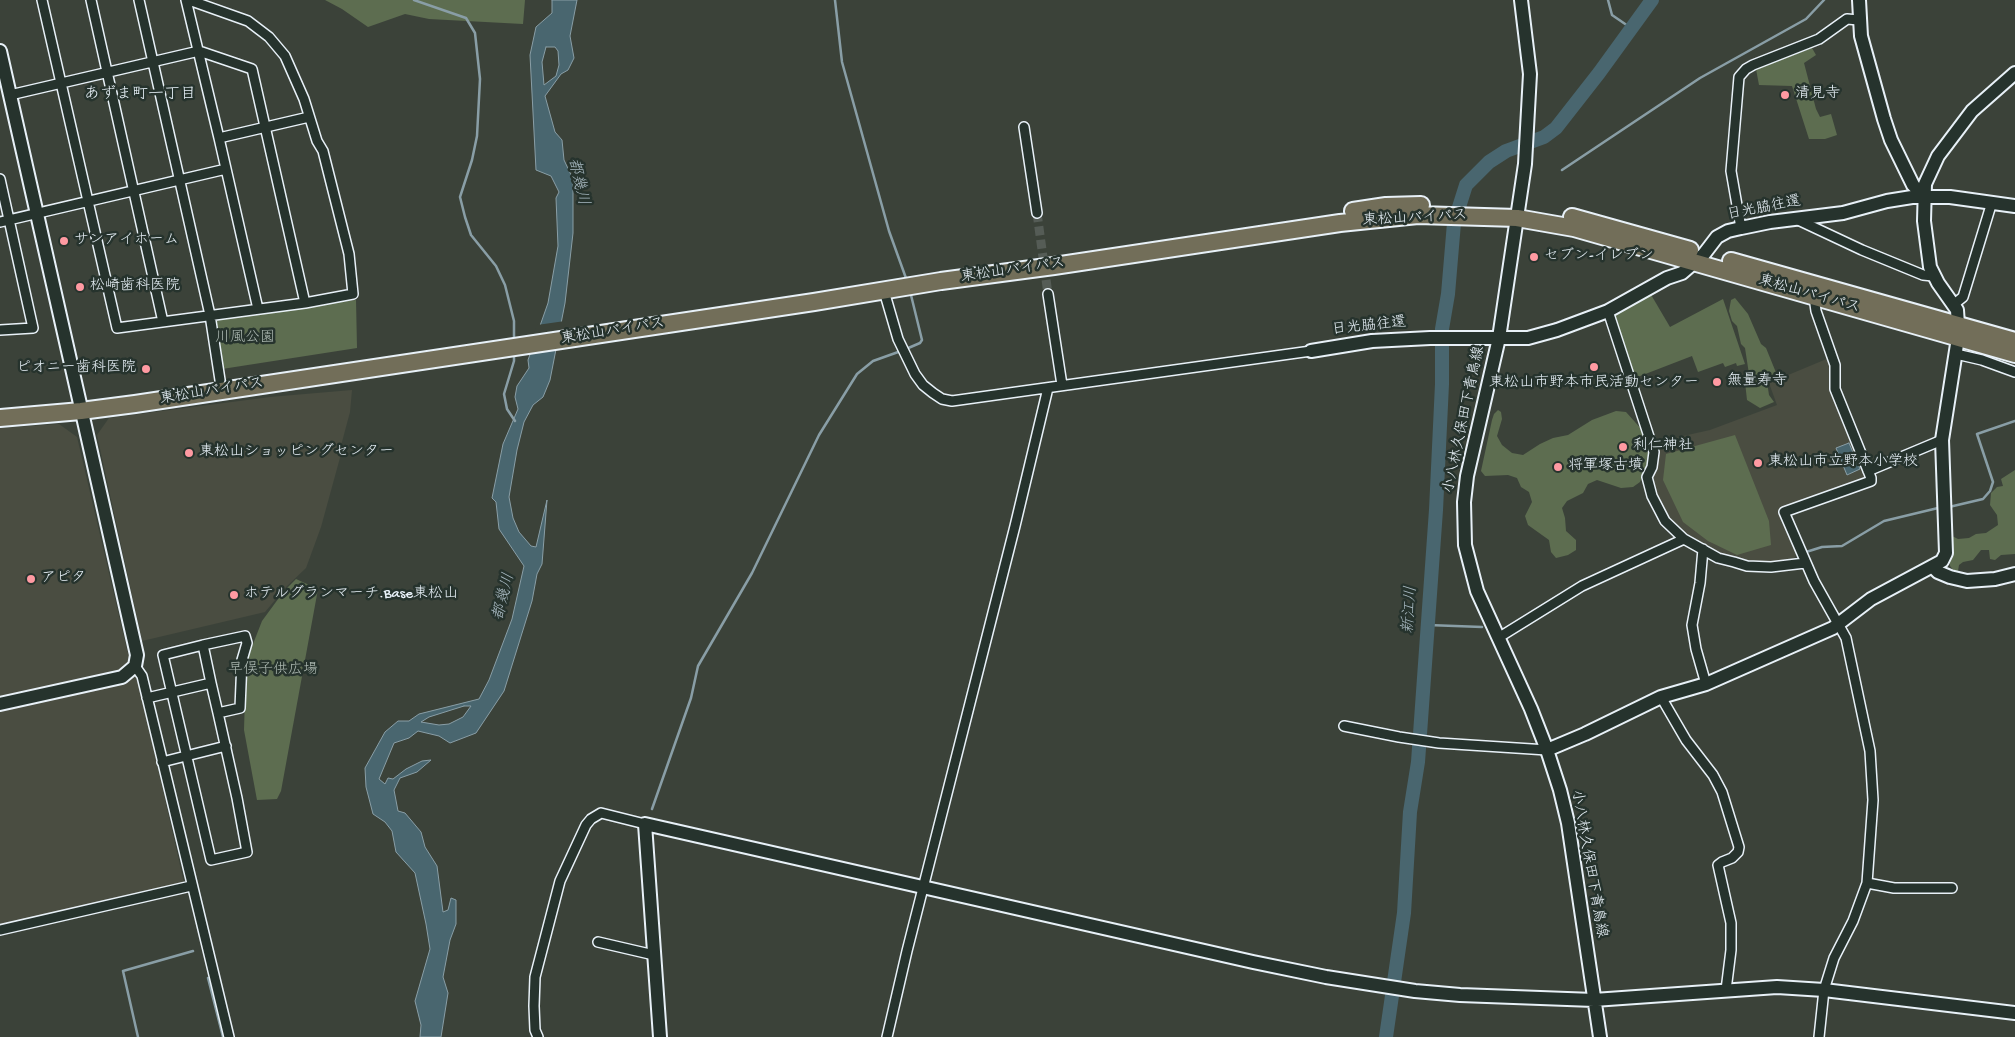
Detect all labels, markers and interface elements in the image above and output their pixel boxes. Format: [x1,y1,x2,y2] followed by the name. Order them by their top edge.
[84,86,196,106] district label: あずま町一丁目
[1795,86,1840,104] place label: 清見寺
[1779,89,1791,101] marker: 清見寺
[562,156,592,208] water label: 都幾川
[1725,193,1803,225] street label: 日光脇往還
[1362,207,1468,231] street label: 東松山バイパス
[74,232,179,250] place label: サンアイホーム
[58,235,70,247] marker: サンアイホーム
[1544,248,1654,266] place label: セブン-イレブン
[1528,251,1540,263] marker: セブン-イレブン
[960,255,1066,287] street label: 東松山バイパス
[1756,272,1862,318] street label: 東松山バイパス
[90,278,180,296] place label: 松崎歯科医院
[74,281,86,293] marker: 松崎歯科医院
[1331,314,1407,340] street label: 日光脇往還
[560,315,666,349] street label: 東松山バイパス
[215,330,275,348] park label: 川風公園
[1441,345,1489,495] street label: 小八林久保田下青鳥線
[16,360,136,378] place label: ピオニー歯科医院
[1588,361,1600,373] marker: 東松山市野本市民活動センター
[140,363,152,375] marker: ピオニー歯科医院
[1727,373,1787,391] place label: 無量寿寺
[159,375,265,409] street label: 東松山バイパス
[1489,375,1699,393] place label: 東松山市野本市民活動センター
[1711,376,1723,388] marker: 無量寿寺
[1633,438,1693,456] place label: 利仁神社
[1617,441,1629,453] marker: 利仁神社
[199,444,394,462] place label: 東松山ショッピングセンター
[183,447,195,459] marker: 東松山ショッピングセンター
[1768,454,1918,472] place label: 東松山市立野本小学校
[1752,457,1764,469] marker: 東松山市立野本小学校
[1568,458,1643,476] place label: 将軍塚古墳
[1552,461,1564,473] marker: 将軍塚古墳
[41,570,86,588] place label: アピタ
[490,571,520,623] water label: 都幾川
[25,573,37,585] marker: アピタ
[1400,585,1422,635] water label: 新江川
[244,586,458,604] place label: ホテルグランマーチ.Base東松山
[228,589,240,601] marker: ホテルグランマーチ.Base東松山
[228,662,318,680] park label: 早俣子供広場
[1566,789,1610,939] street label: 小八林久保田下青鳥線

